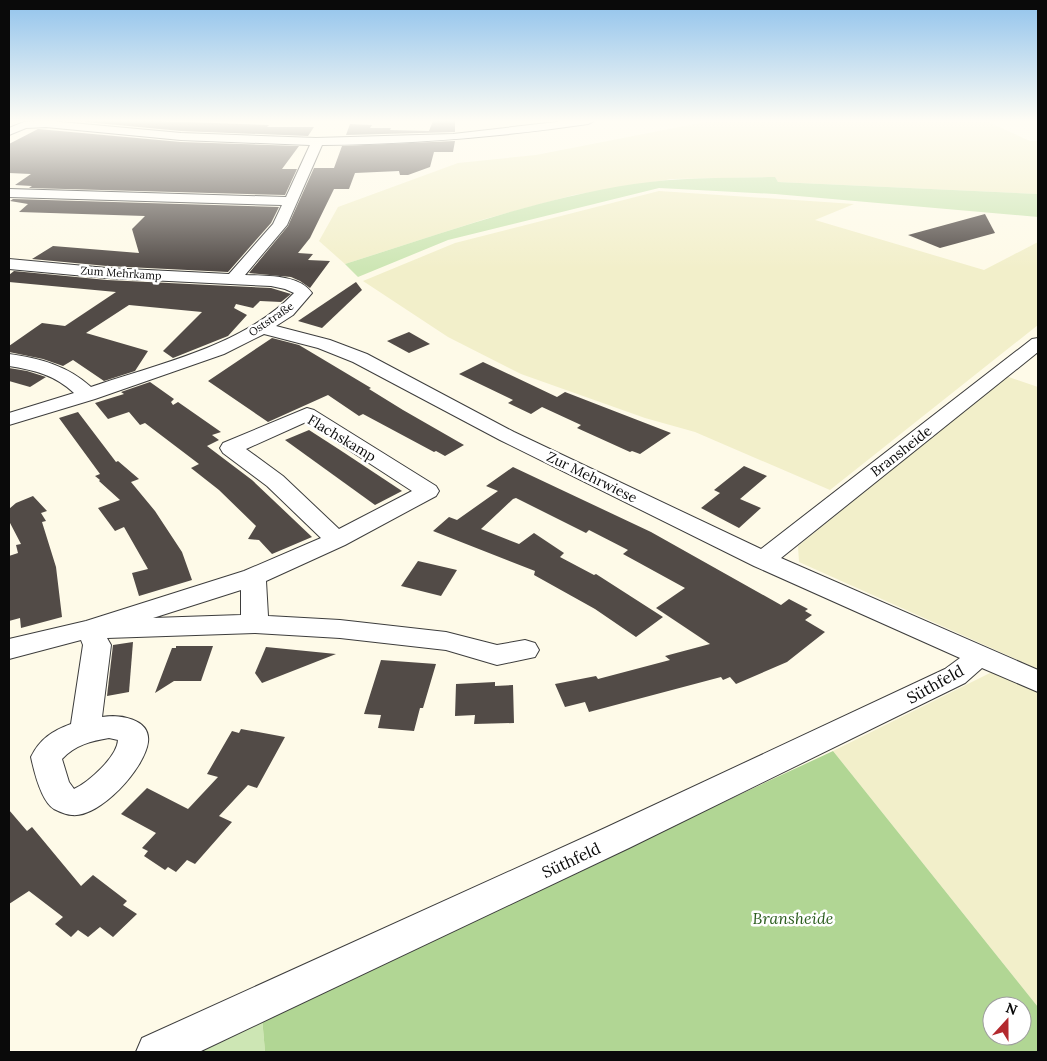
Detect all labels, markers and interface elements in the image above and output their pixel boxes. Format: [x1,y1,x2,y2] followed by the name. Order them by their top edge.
[80,263,162,283] street label: Zum Mehrkamp
[246,299,296,339] street label: Oststraße
[305,411,379,465] street label: Flachskamp
[867,421,935,480] street label: Bransheide
[544,447,641,507] street label: Zur Mehrwiese
[903,660,967,708] street label: Süthfeld
[539,838,604,882] street label: Süthfeld
[753,908,834,928] park label: Bransheide
[982,996,1032,1046] north arrow
[1003,999,1020,1019] text: N

